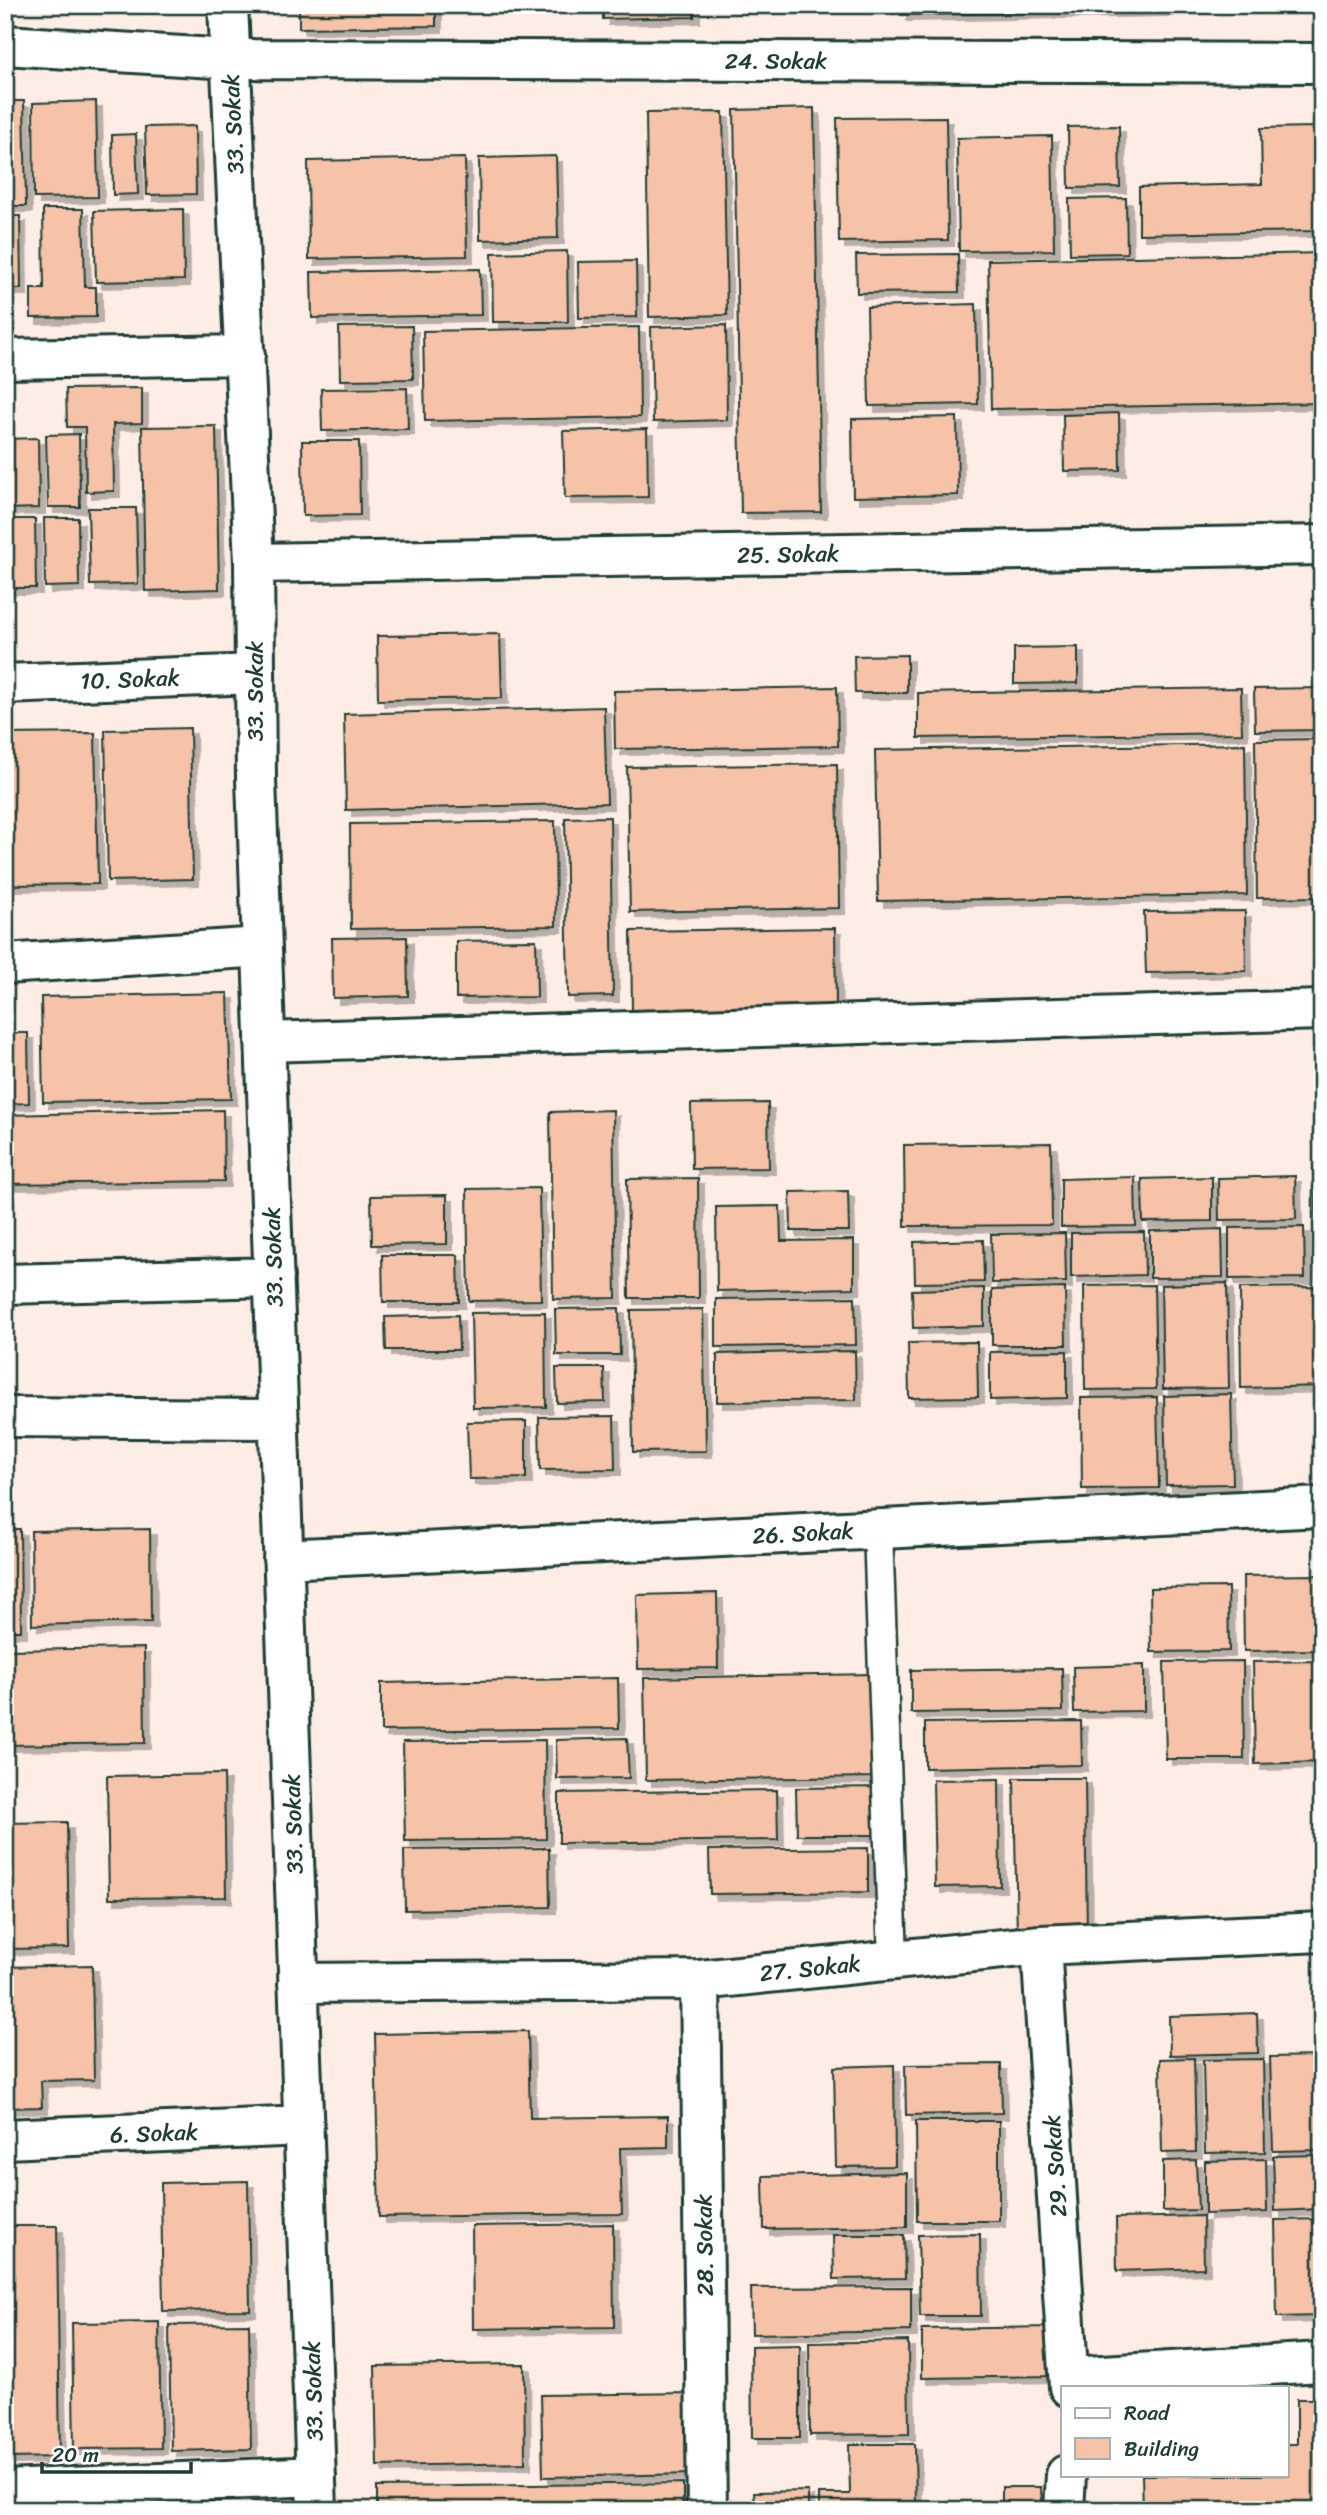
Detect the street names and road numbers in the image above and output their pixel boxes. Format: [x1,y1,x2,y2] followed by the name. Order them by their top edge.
[725,41,827,82] street label: 24. Sokak
[210,73,257,175] street label: 33. Sokak
[736,533,840,576] street label: 25. Sokak
[235,641,276,741] street label: 33. Sokak
[80,657,180,702] street label: 10. Sokak
[251,1206,296,1308] street label: 33. Sokak
[751,1510,855,1557] street label: 26. Sokak
[271,1773,316,1875] street label: 33. Sokak
[757,1943,863,1994] street label: 27. Sokak
[109,2111,199,2156] street label: 6. Sokak
[1031,2113,1080,2218] street label: 29. Sokak
[683,2194,726,2296] street label: 28. Sokak
[291,2340,336,2442] street label: 33. Sokak

